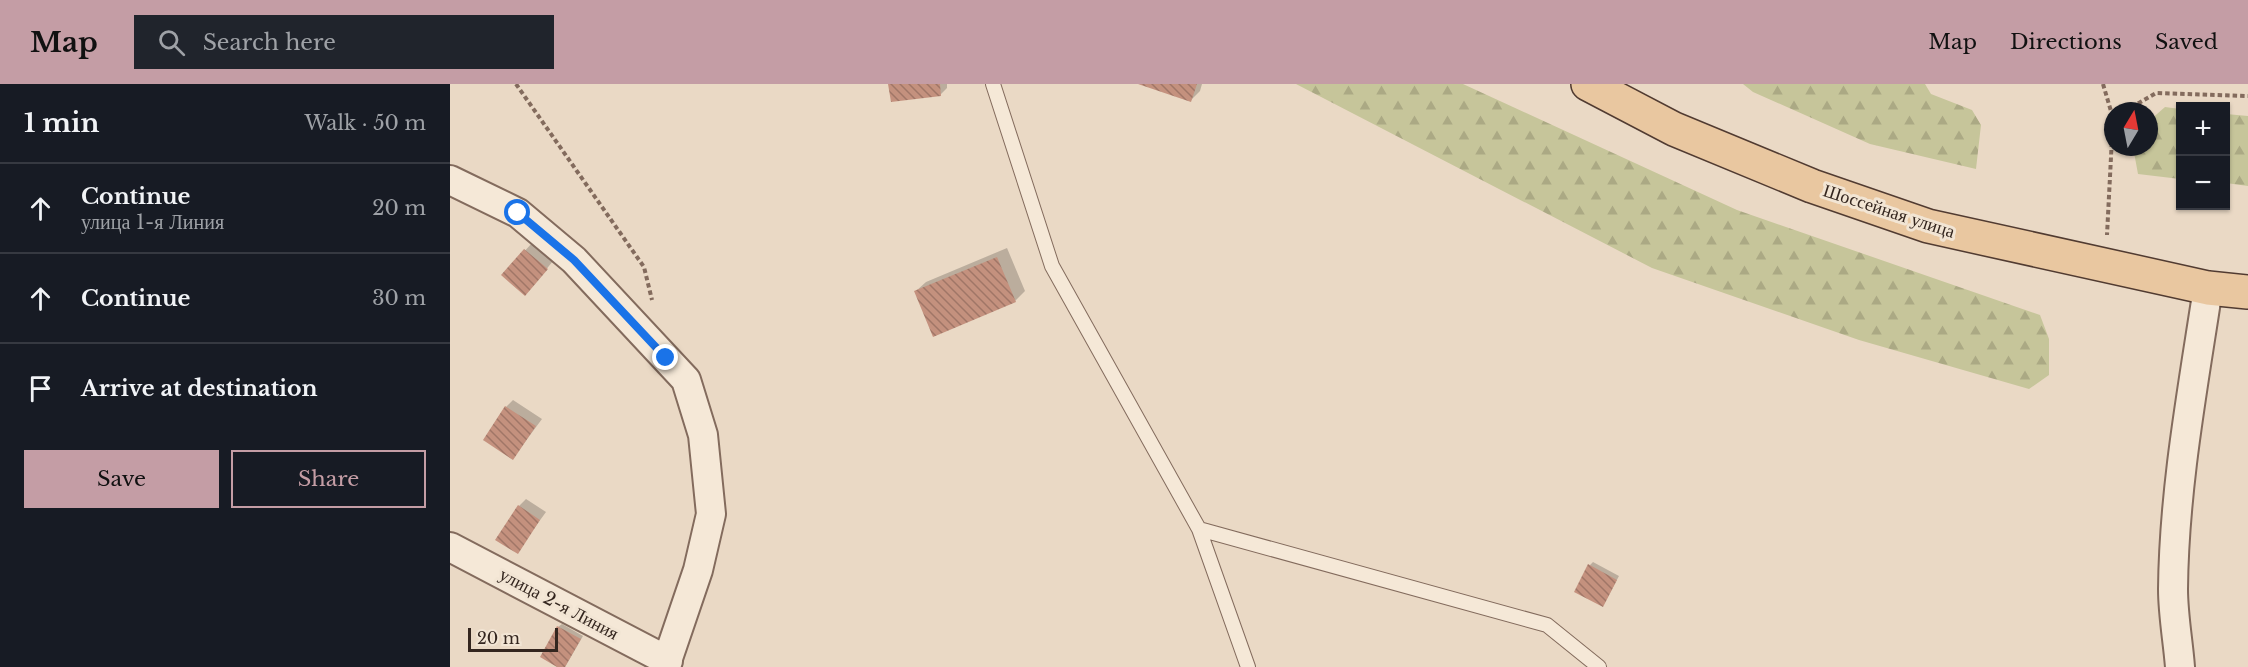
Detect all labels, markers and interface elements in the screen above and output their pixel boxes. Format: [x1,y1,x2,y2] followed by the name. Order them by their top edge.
[134,15,554,69] search box
[30,25,98,60] text: Map
[155,26,188,59] icon: search
[203,29,336,56] text: Search here
[1928,29,1977,55] text: Map
[2010,29,2122,55] text: Directions
[2155,29,2218,55] text: Saved
[2104,102,2158,156] north arrow
[2176,102,2230,210] map controls
[2176,102,2230,156] button: +
[24,107,99,139] text: 1 min
[305,111,426,135] text: Walk · 50 m
[2176,156,2230,210] button: −
[1820,179,1958,243] street label: Шоссейная улица
[81,183,190,210] text: Continue
[24,192,57,225] icon: ahead
[372,196,426,220] text: 20 m
[504,199,530,225] route start
[81,210,224,234] text: улица 1-я Линия
[24,282,57,315] icon: ahead
[81,285,190,312] text: Continue
[372,286,426,310] text: 30 m
[652,344,678,370] route end
[24,372,57,405] icon: arrive
[81,375,318,402] text: Arrive at destination
[24,450,219,508] button: Save
[231,450,426,508] button: Share
[496,563,622,645] street label: улица 2-я Линия
[468,625,558,652] scale bar
[477,628,520,648] text: 20 m

